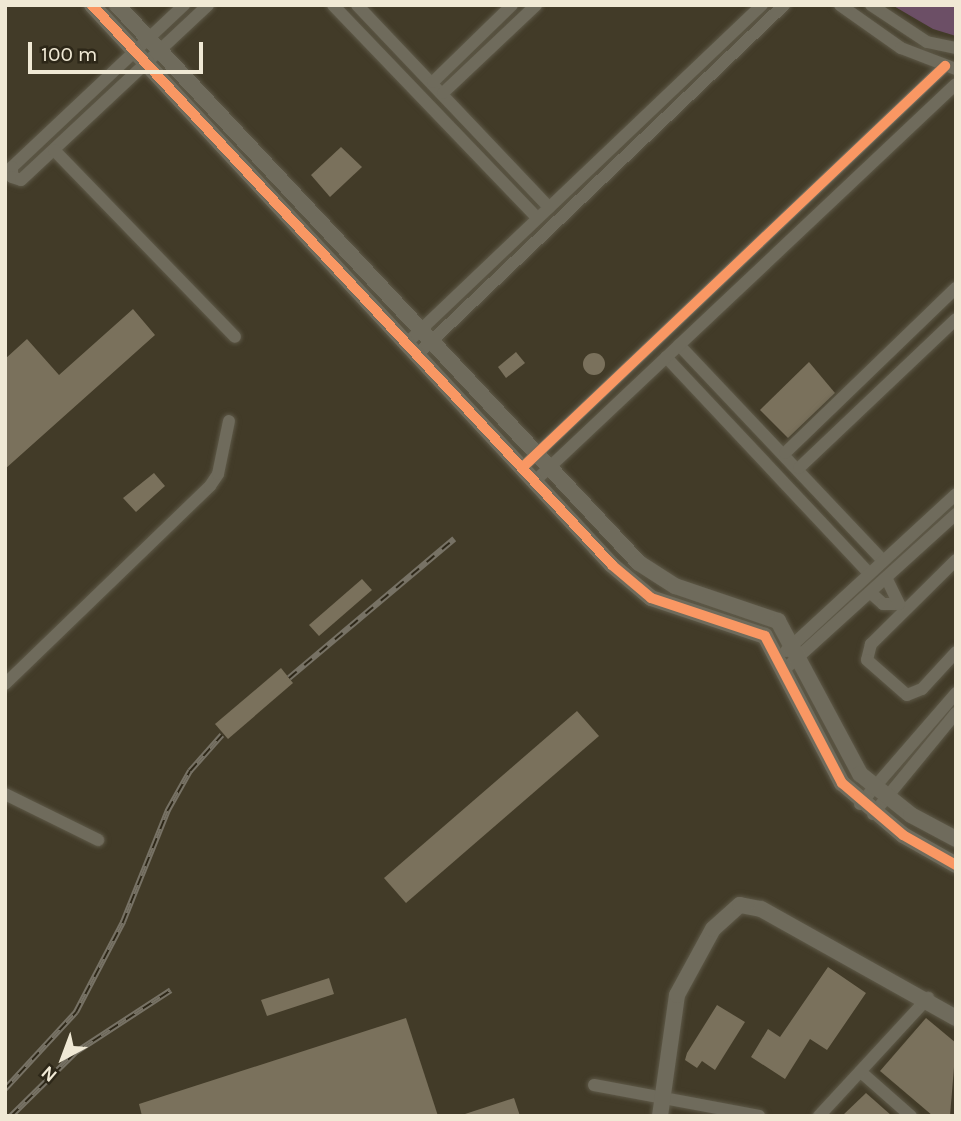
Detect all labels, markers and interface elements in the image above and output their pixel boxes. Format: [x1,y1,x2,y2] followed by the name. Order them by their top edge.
[32,28,206,72] scale bar
[41,42,98,66] text: 100 m
[28,1023,98,1093] north arrow
[37,1061,62,1087] text: N

